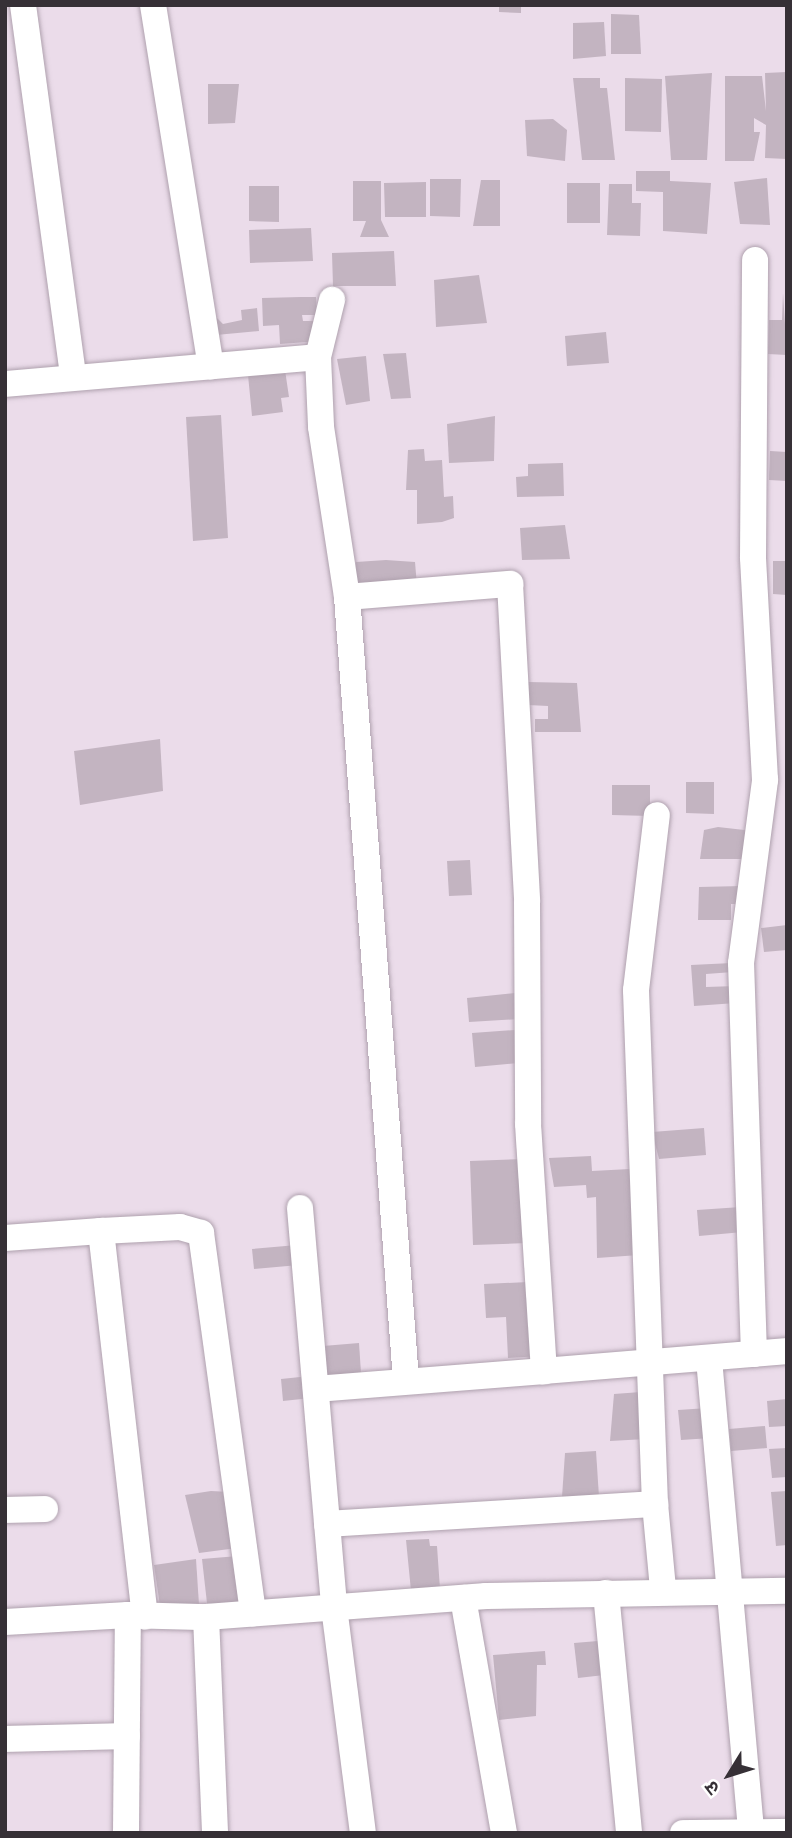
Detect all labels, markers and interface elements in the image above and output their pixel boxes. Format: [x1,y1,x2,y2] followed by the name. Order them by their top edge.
[694,1740,764,1810] north arrow
[699,1776,726,1800] text: उ

